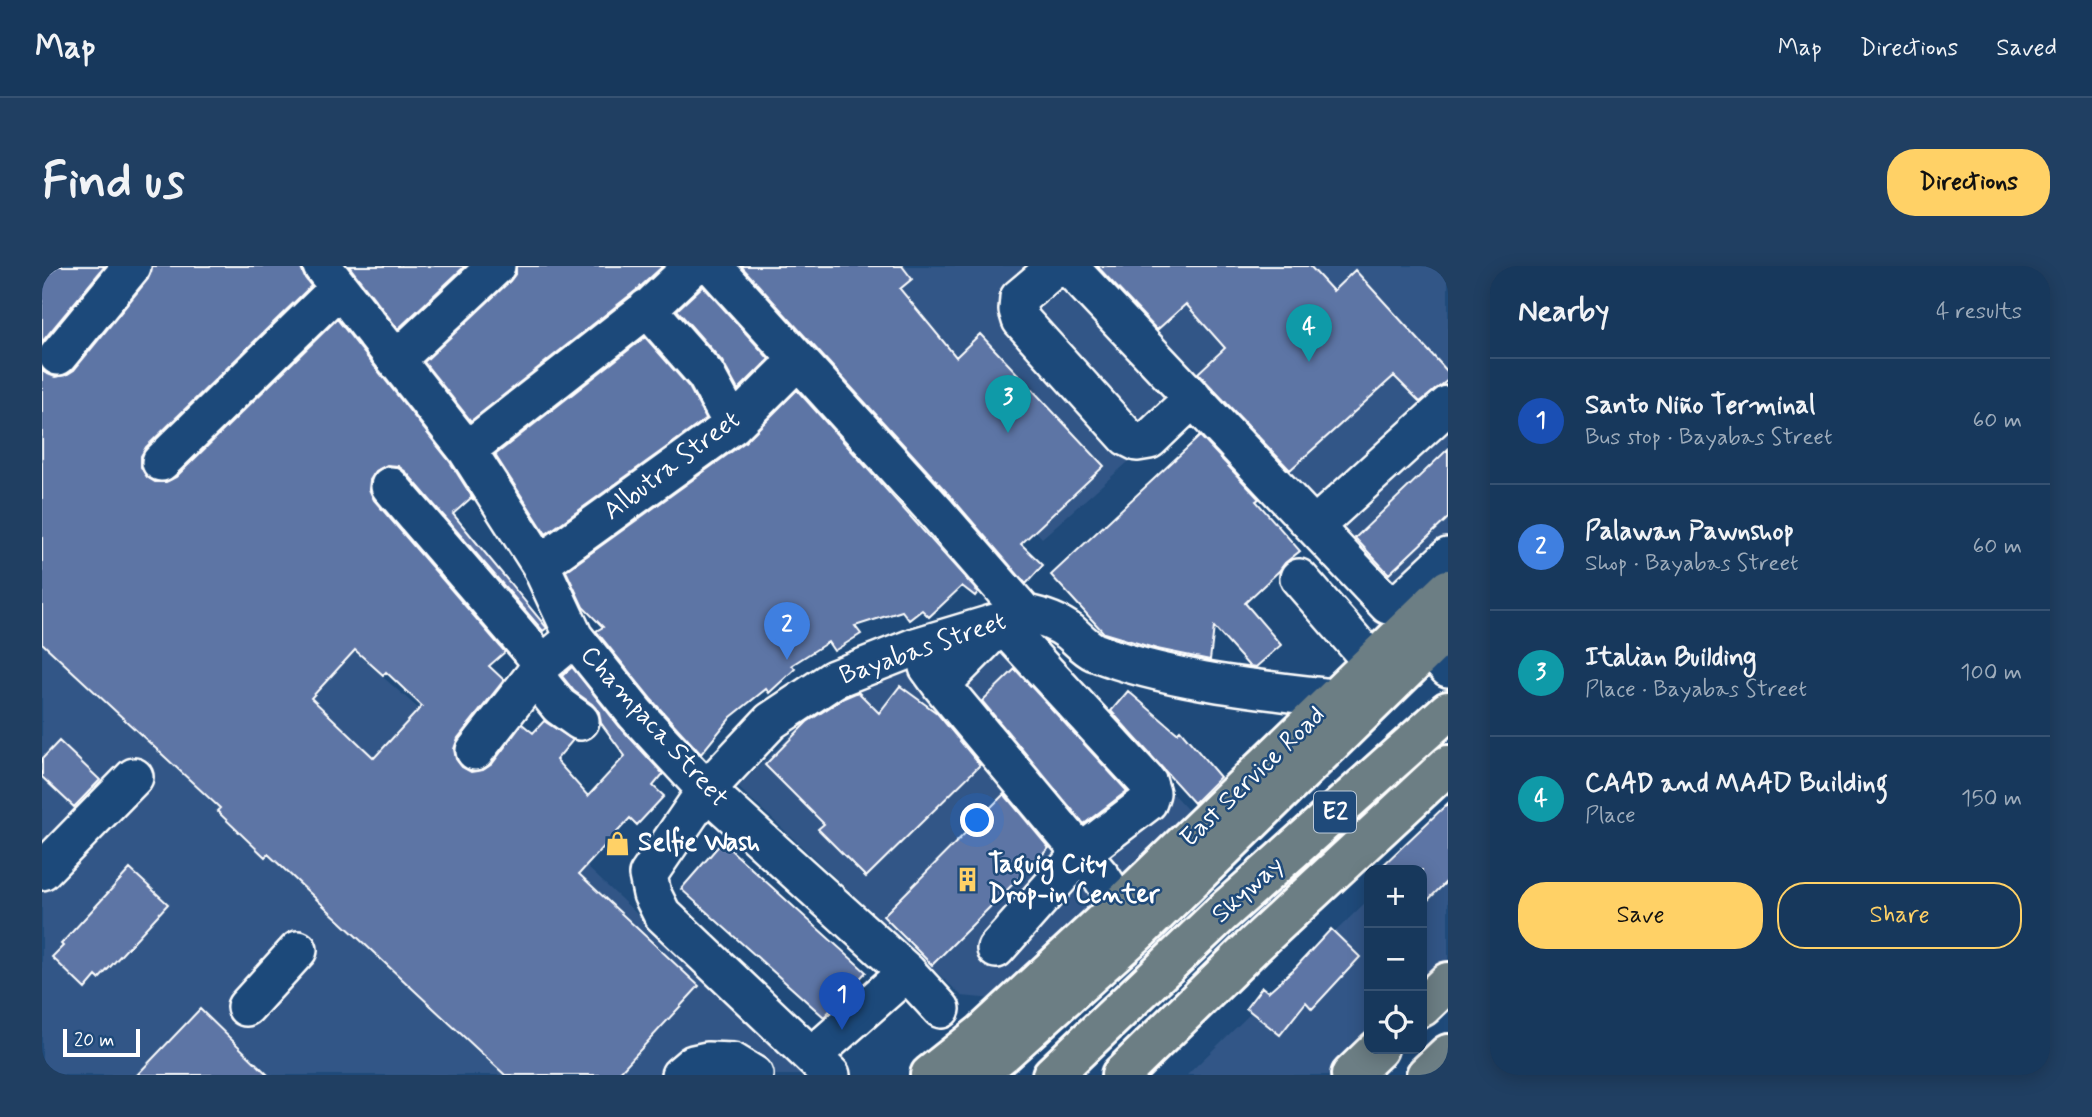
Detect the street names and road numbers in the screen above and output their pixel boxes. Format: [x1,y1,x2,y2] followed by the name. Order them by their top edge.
[597,403,747,529] street label: Albutra Street
[835,605,1011,693] street label: Bayabas Street
[572,639,736,815] street label: Champaca Street
[1173,699,1333,855] street label: East Service Road
[1314,792,1356,832] road number: E2
[1205,849,1291,931] street label: Skyway

